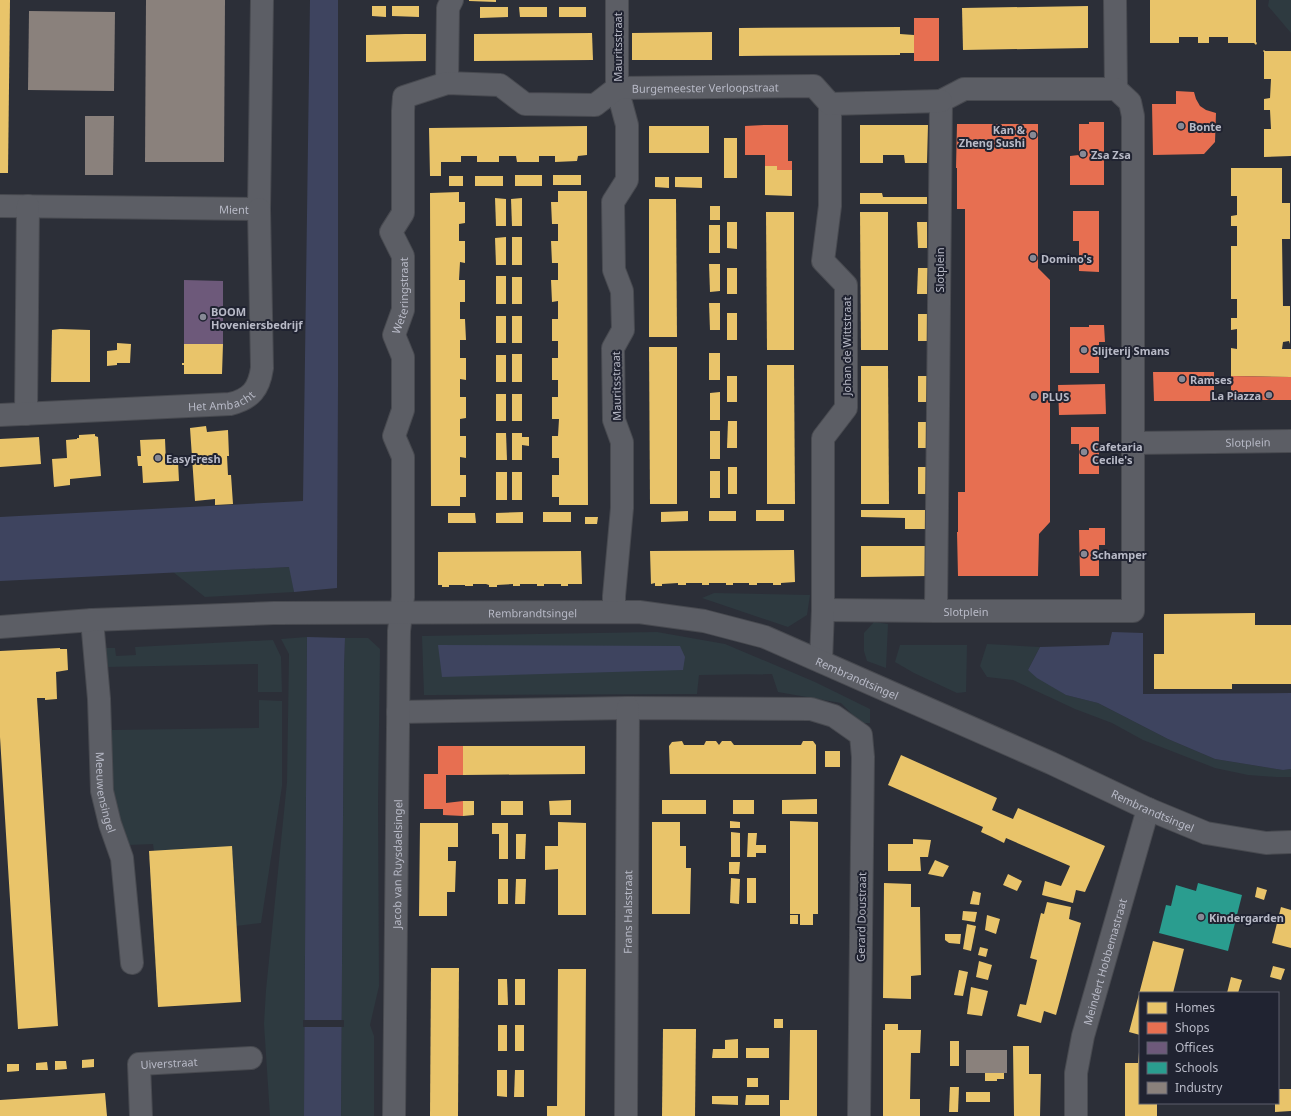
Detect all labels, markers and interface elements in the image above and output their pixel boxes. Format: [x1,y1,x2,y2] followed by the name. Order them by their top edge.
[610,12,625,82] street label: Mauritsstraat
[632,79,779,95] street label: Burgemeester Verloopstraat
[1189,119,1222,134] place label: Bonte
[1176,121,1186,131] marker: Bonte
[959,122,1026,150] place label: Kan & Zheng Sushi
[1028,130,1038,140] marker: Kan & Zheng Sushi
[1091,147,1131,162] place label: Zsa Zsa
[1078,149,1088,159] marker: Zsa Zsa
[219,201,249,216] street label: Mient
[932,248,947,292] street label: Slotplein
[1041,251,1092,266] place label: Domino's
[1028,253,1038,263] marker: Domino's
[388,257,411,336] street label: Weteringstraat
[839,296,854,397] street label: Johan de Wittstraat
[211,304,303,332] place label: BOOM Hoveniersbedrijf
[198,312,208,322] marker: BOOM Hoveniersbedrijf
[1092,343,1170,358] place label: Slijterij Smans
[1079,345,1089,355] marker: Slijterij Smans
[608,351,624,421] street label: Mauritsstraat
[1190,372,1233,387] place label: Ramses
[1177,374,1187,384] marker: Ramses
[188,387,258,414] street label: Het Ambacht
[1211,388,1261,403] place label: La Piazza
[1042,389,1069,404] place label: PLUS
[1264,390,1274,400] marker: La Piazza
[1029,391,1039,401] marker: PLUS
[1225,434,1271,449] street label: Slotplein
[1092,439,1143,467] place label: Cafetaria Cecile's
[1079,447,1089,457] marker: Cafetaria Cecile's
[166,451,221,466] place label: EasyFresh
[153,453,163,463] marker: EasyFresh
[1092,547,1147,562] place label: Schamper
[1079,549,1089,559] marker: Schamper
[943,604,989,619] street label: Slotplein
[488,605,577,620] street label: Rembrandtsingel
[814,653,901,702] street label: Rembrandtsingel
[93,752,120,835] street label: Meeuwensingel
[1109,785,1197,835] street label: Rembrandtsingel
[388,799,405,930] street label: Jacob van Ruysdaelsingel
[619,870,635,954] street label: Frans Halsstraat
[853,872,869,962] street label: Gerard Doustraat
[1079,896,1130,1027] street label: Meindert Hobbemastraat
[1209,910,1284,925] place label: Kindergarden
[1196,912,1206,922] marker: Kindergarden
[1139,992,1279,1104] legend
[1175,999,1215,1016] text: Homes
[1175,1019,1210,1036] text: Shops
[1175,1039,1214,1056] text: Offices
[140,1053,198,1071] street label: Uiverstraat
[1175,1059,1218,1076] text: Schools
[1175,1079,1223,1096] text: Industry

